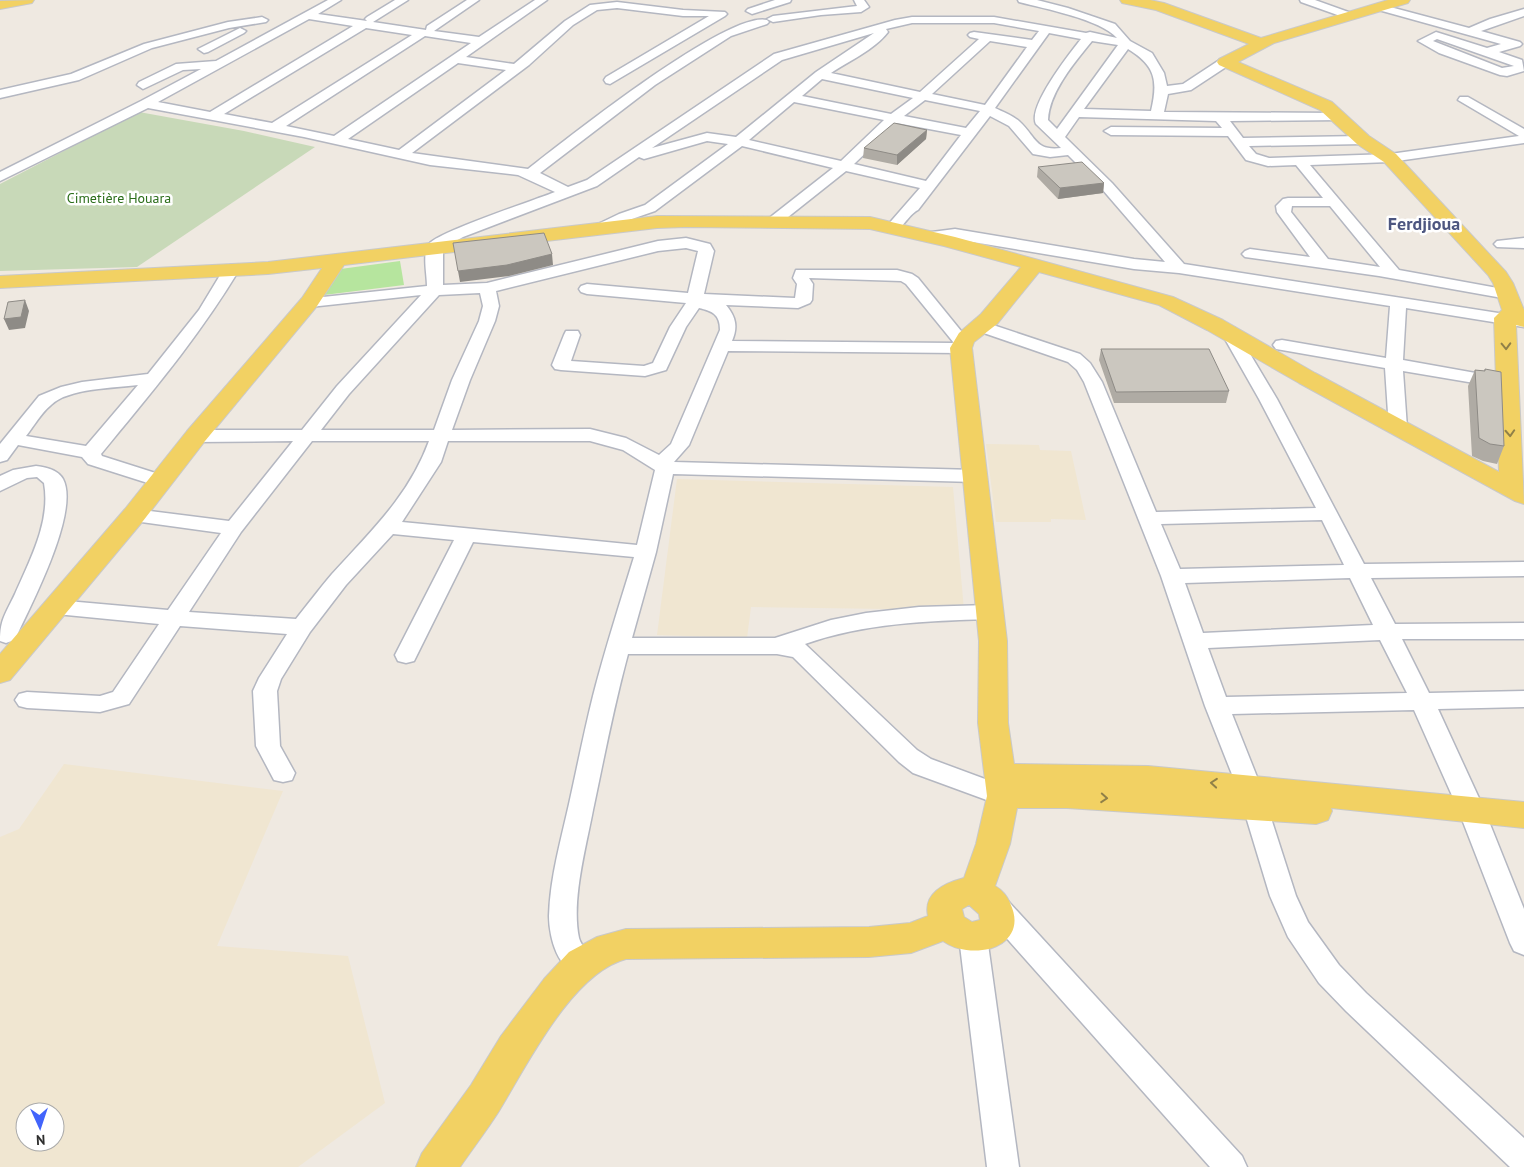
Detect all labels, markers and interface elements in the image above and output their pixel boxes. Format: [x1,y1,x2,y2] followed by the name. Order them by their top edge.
[67,189,171,207] park label: Cimetière Houara
[1388,212,1460,235] district label: Ferdjioua
[1501,342,1511,350] one-way arrow
[1504,429,1515,437] one-way arrow
[1210,778,1218,789] one-way arrow
[1100,793,1108,804] one-way arrow
[15,1102,65,1152] north arrow
[36,1131,46,1149] text: N

